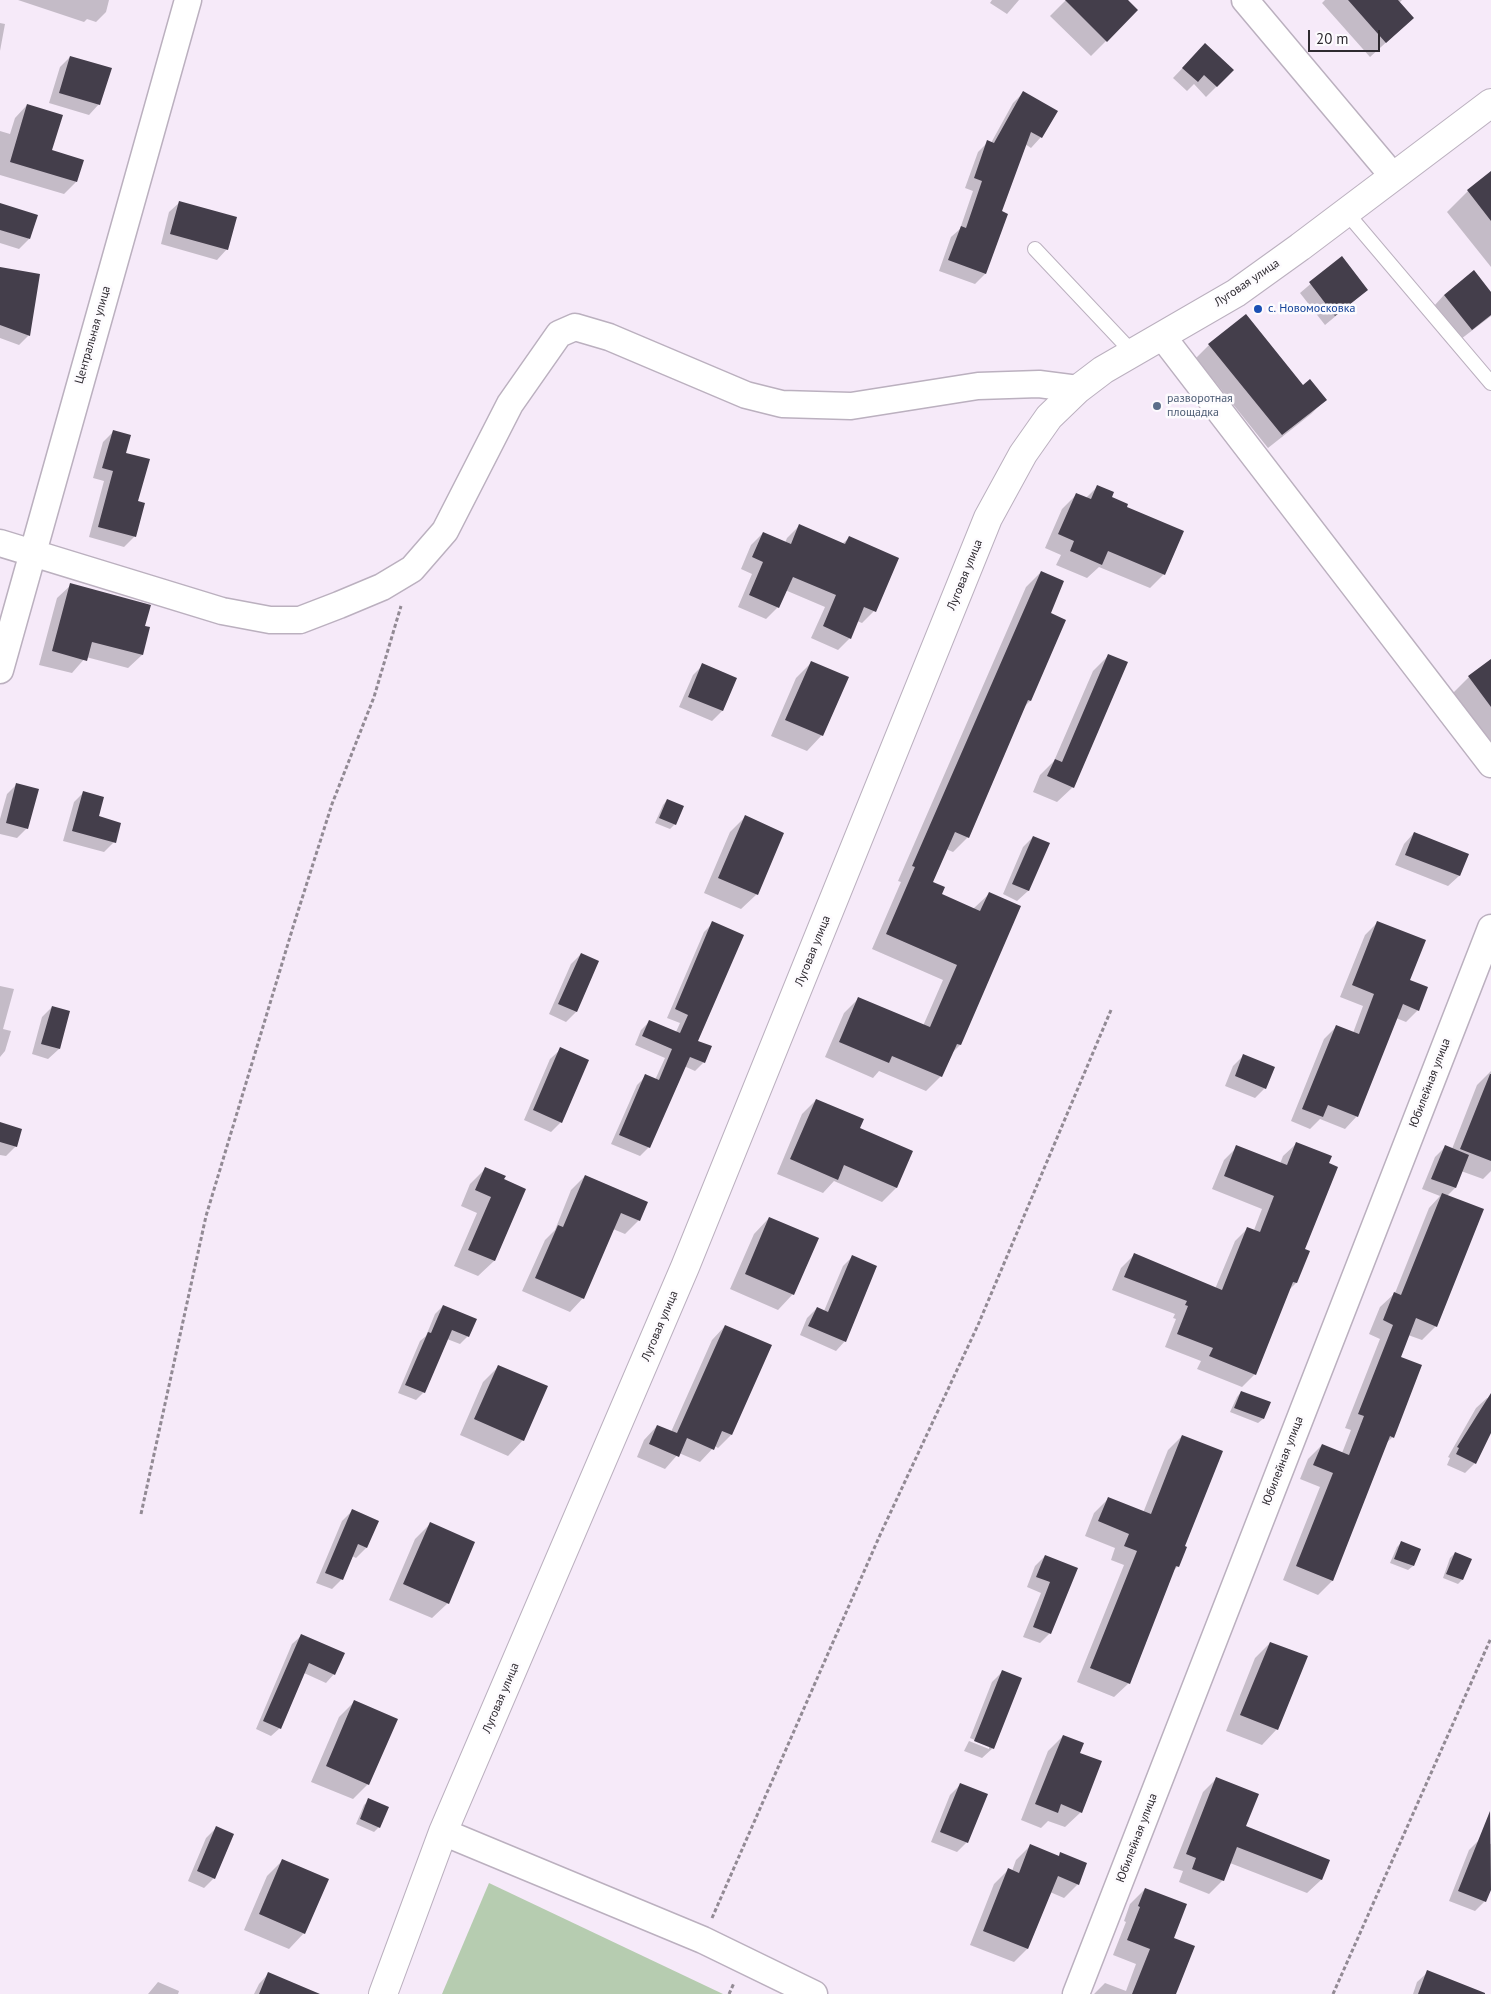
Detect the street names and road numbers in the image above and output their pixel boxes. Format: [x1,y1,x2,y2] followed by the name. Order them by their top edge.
[1212,256,1282,310] street label: Луговая улица
[72,284,114,386] street label: Центральная улица
[944,537,986,613] street label: Луговая улица
[792,913,834,989] street label: Луговая улица
[1406,1036,1454,1130] street label: Юбилейная улица
[639,1289,681,1363] street label: Луговая улица
[1259,1414,1307,1508] street label: Юбилейная улица
[480,1661,522,1735] street label: Луговая улица
[1113,1791,1161,1885] street label: Юбилейная улица

